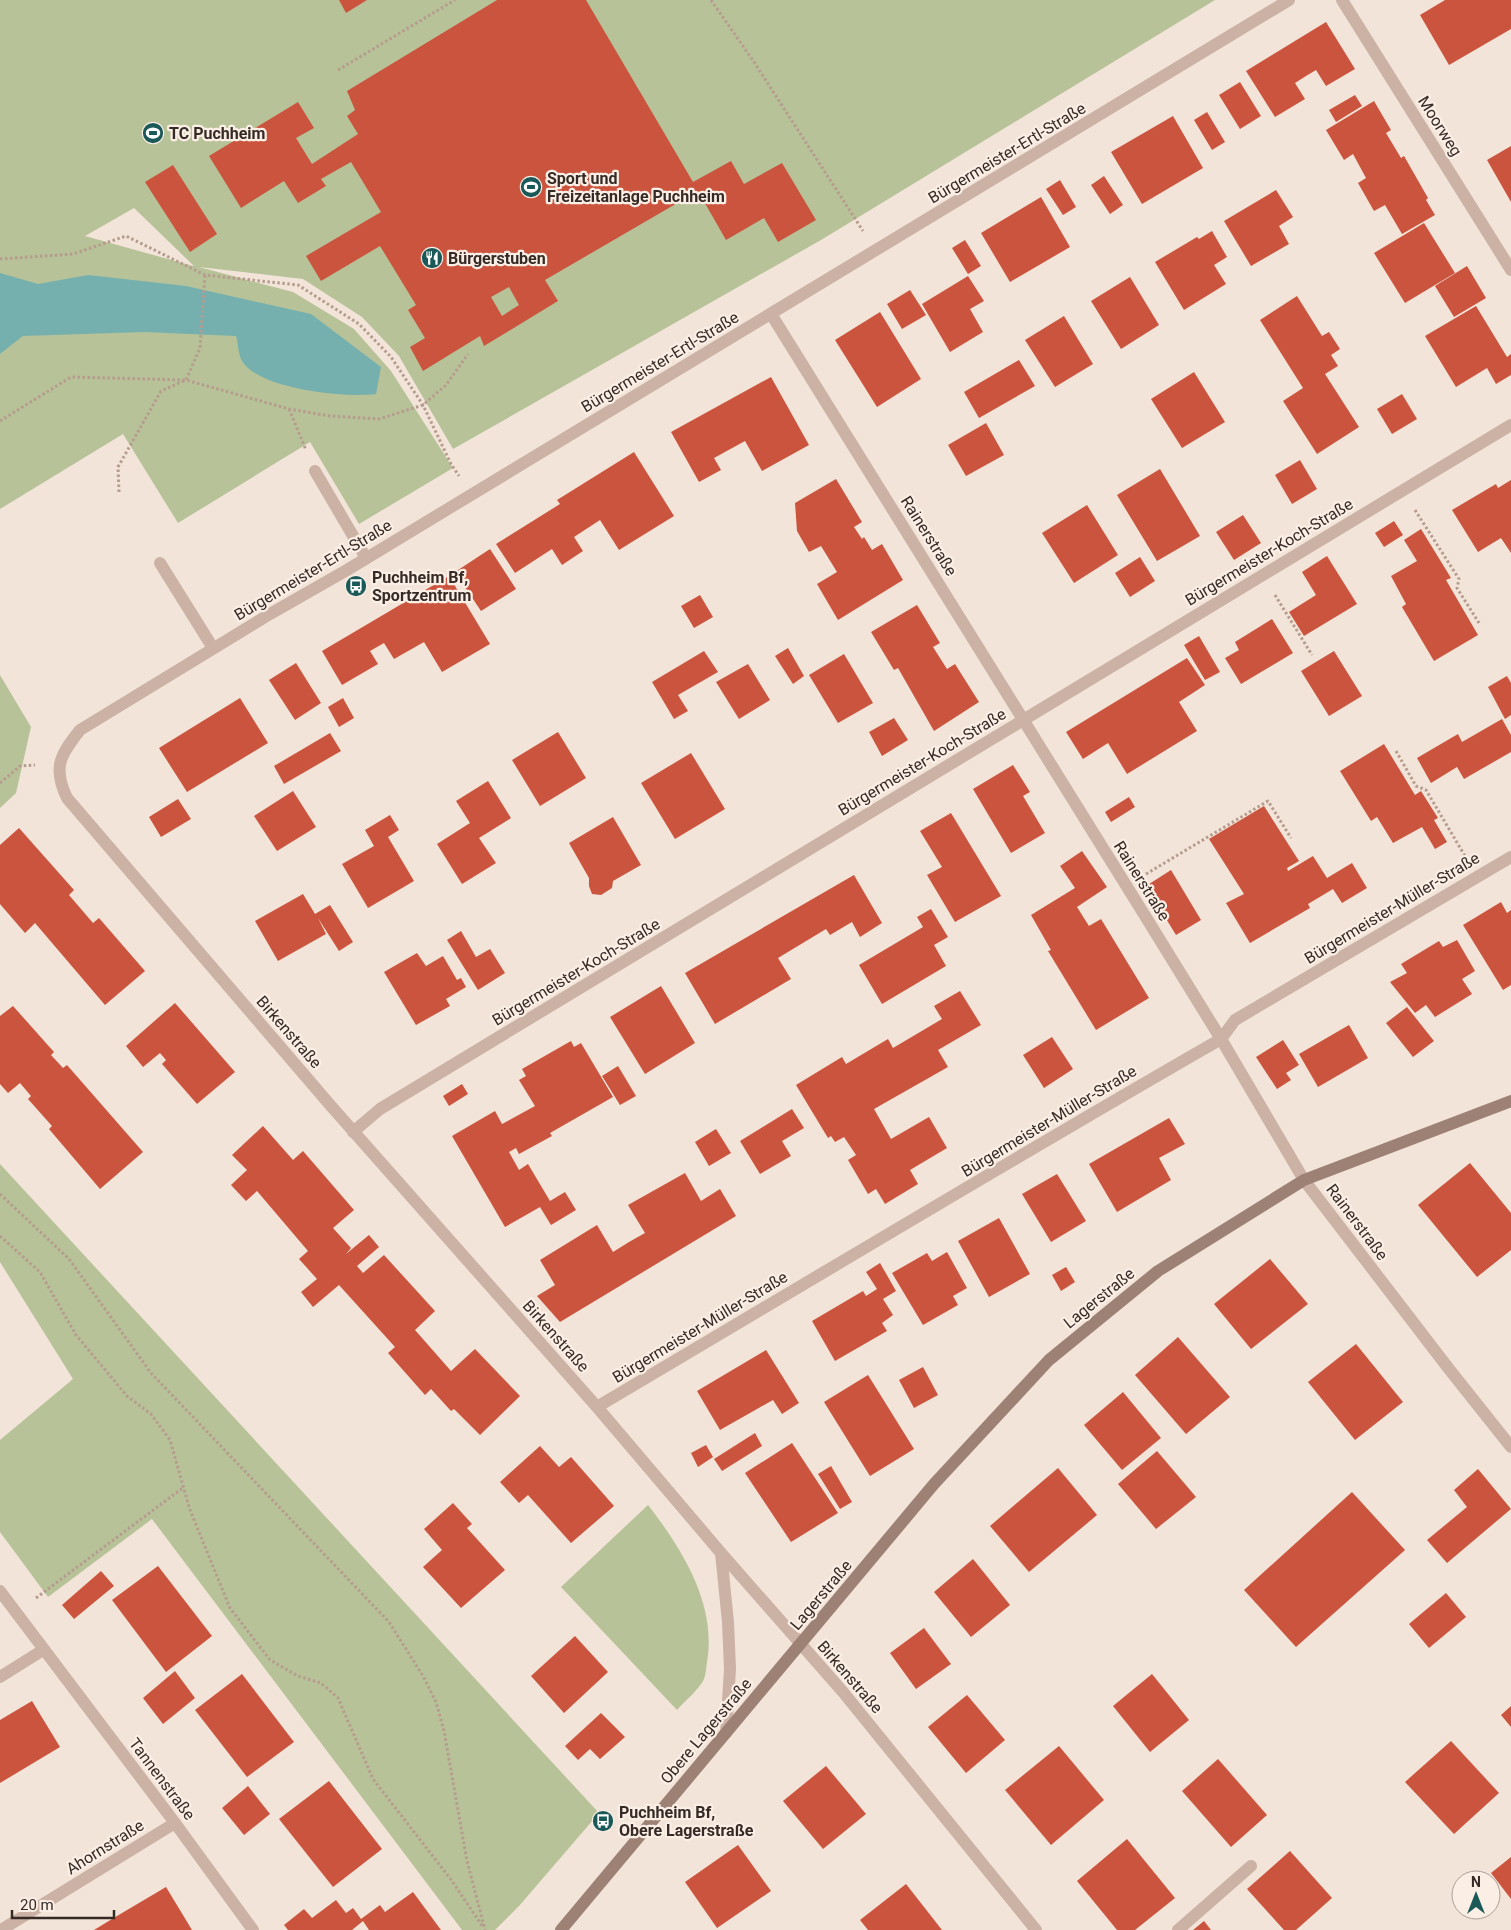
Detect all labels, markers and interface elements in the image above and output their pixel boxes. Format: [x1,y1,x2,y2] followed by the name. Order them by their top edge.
[1414,92,1466,160] street label: Moorweg
[925,98,1089,208] street label: Bürgermeister-Ertl-Straße
[141,121,165,145] sports icon: TC Puchheim
[169,124,265,143] place label: TC Puchheim
[547,169,725,206] place label: Sport und Freizeitanlage Puchheim
[519,175,543,199] sports icon: Sport und Freizeitanlage Puchheim
[420,246,444,270] restaurant icon: Bürgerstuben
[448,249,546,268] place label: Bürgerstuben
[578,307,742,417] street label: Bürgermeister-Ertl-Straße
[897,493,961,579] street label: Rainerstraße
[1182,494,1356,610] street label: Bürgermeister-Koch-Straße
[231,515,395,625] street label: Bürgermeister-Ertl-Straße
[372,568,471,605] place label: Puchheim Bf, Sportzentrum
[344,574,368,598] bus stop icon: Puchheim Bf, Sportzentrum
[835,704,1009,820] street label: Bürgermeister-Koch-Straße
[1110,838,1174,924] street label: Rainerstraße
[1301,848,1483,968] street label: Bürgermeister-Müller-Straße
[489,914,663,1030] street label: Bürgermeister-Koch-Straße
[252,992,326,1072] street label: Birkenstraße
[958,1061,1140,1181] street label: Bürgermeister-Müller-Straße
[1322,1180,1392,1264] street label: Rainerstraße
[1060,1264,1138,1332] street label: Lagerstraße
[609,1267,791,1387] street label: Bürgermeister-Müller-Straße
[519,1296,593,1376] street label: Birkenstraße
[786,1556,856,1634] street label: Lagerstraße
[813,1637,887,1717] street label: Birkenstraße
[656,1674,756,1788] street label: Obere Lagerstraße
[125,1734,199,1824] street label: Tannenstraße
[619,1803,754,1840] place label: Puchheim Bf, Obere Lagerstraße
[591,1809,615,1833] bus stop icon: Puchheim Bf, Obere Lagerstraße
[63,1816,147,1878] street label: Ahornstraße
[1451,1870,1501,1920] north arrow
[1471,1874,1481,1890] text: N
[12,1888,115,1920] scale bar
[20,1896,54,1914] text: 20 m

